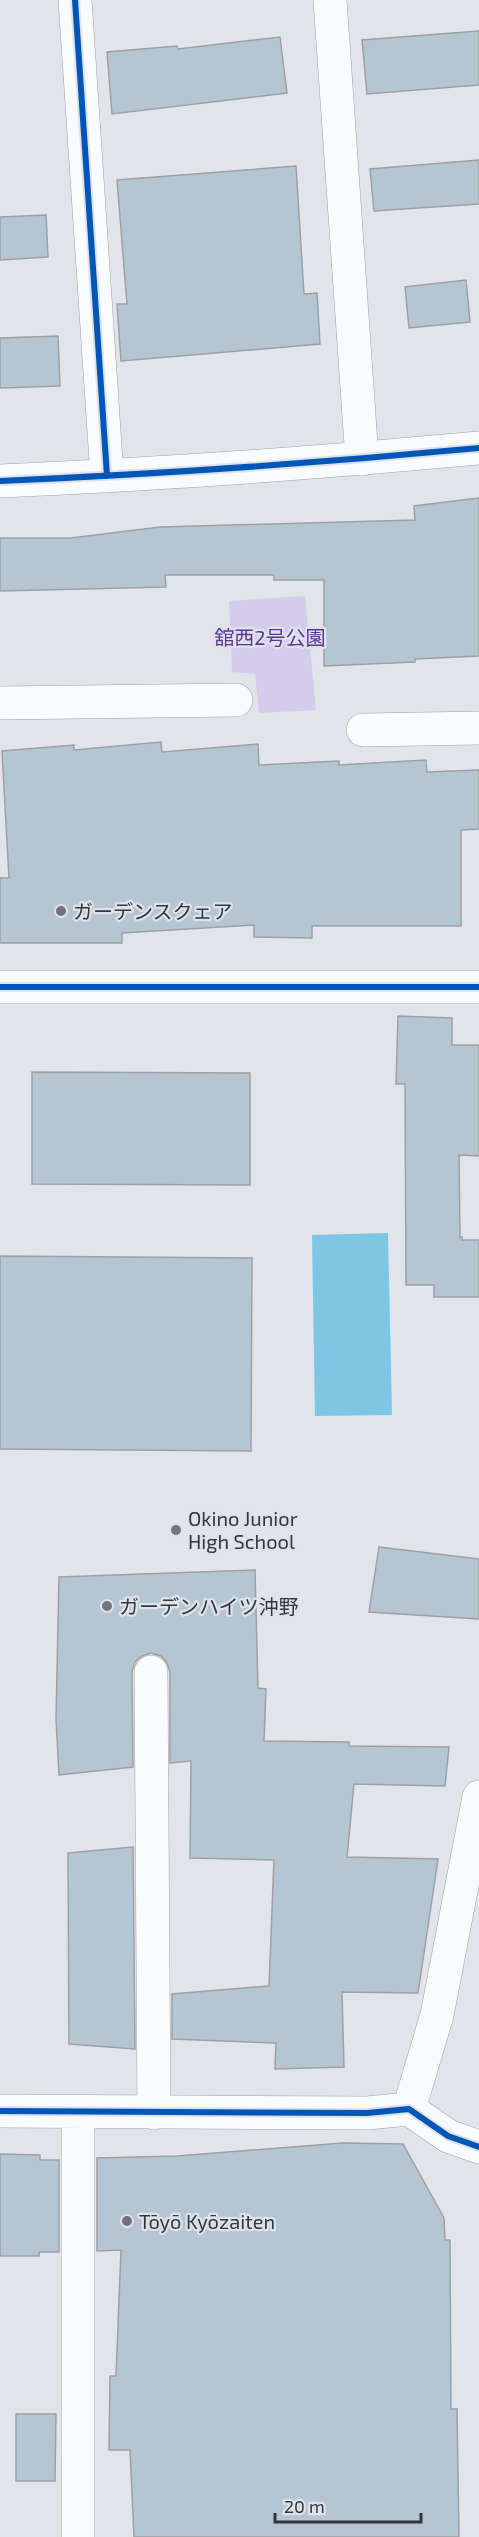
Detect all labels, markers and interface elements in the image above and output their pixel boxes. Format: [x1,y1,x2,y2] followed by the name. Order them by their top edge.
[214,625,326,649] park label: 舘西2号公園
[73,899,232,923] place label: ガーデンスクェア
[54,904,68,918] marker: ガーデンスクェア
[188,1506,298,1553] place label: Okino Junior High School
[169,1523,183,1537] marker: Okino Junior High School
[119,1594,299,1618] place label: ガーデンハイツ沖野
[100,1599,114,1613] marker: ガーデンハイツ沖野
[139,2209,275,2233] place label: Tōyō Kyōzaiten
[120,2214,134,2228] marker: Tōyō Kyōzaiten
[275,2486,420,2524] scale bar
[284,2495,325,2517] text: 20 m

